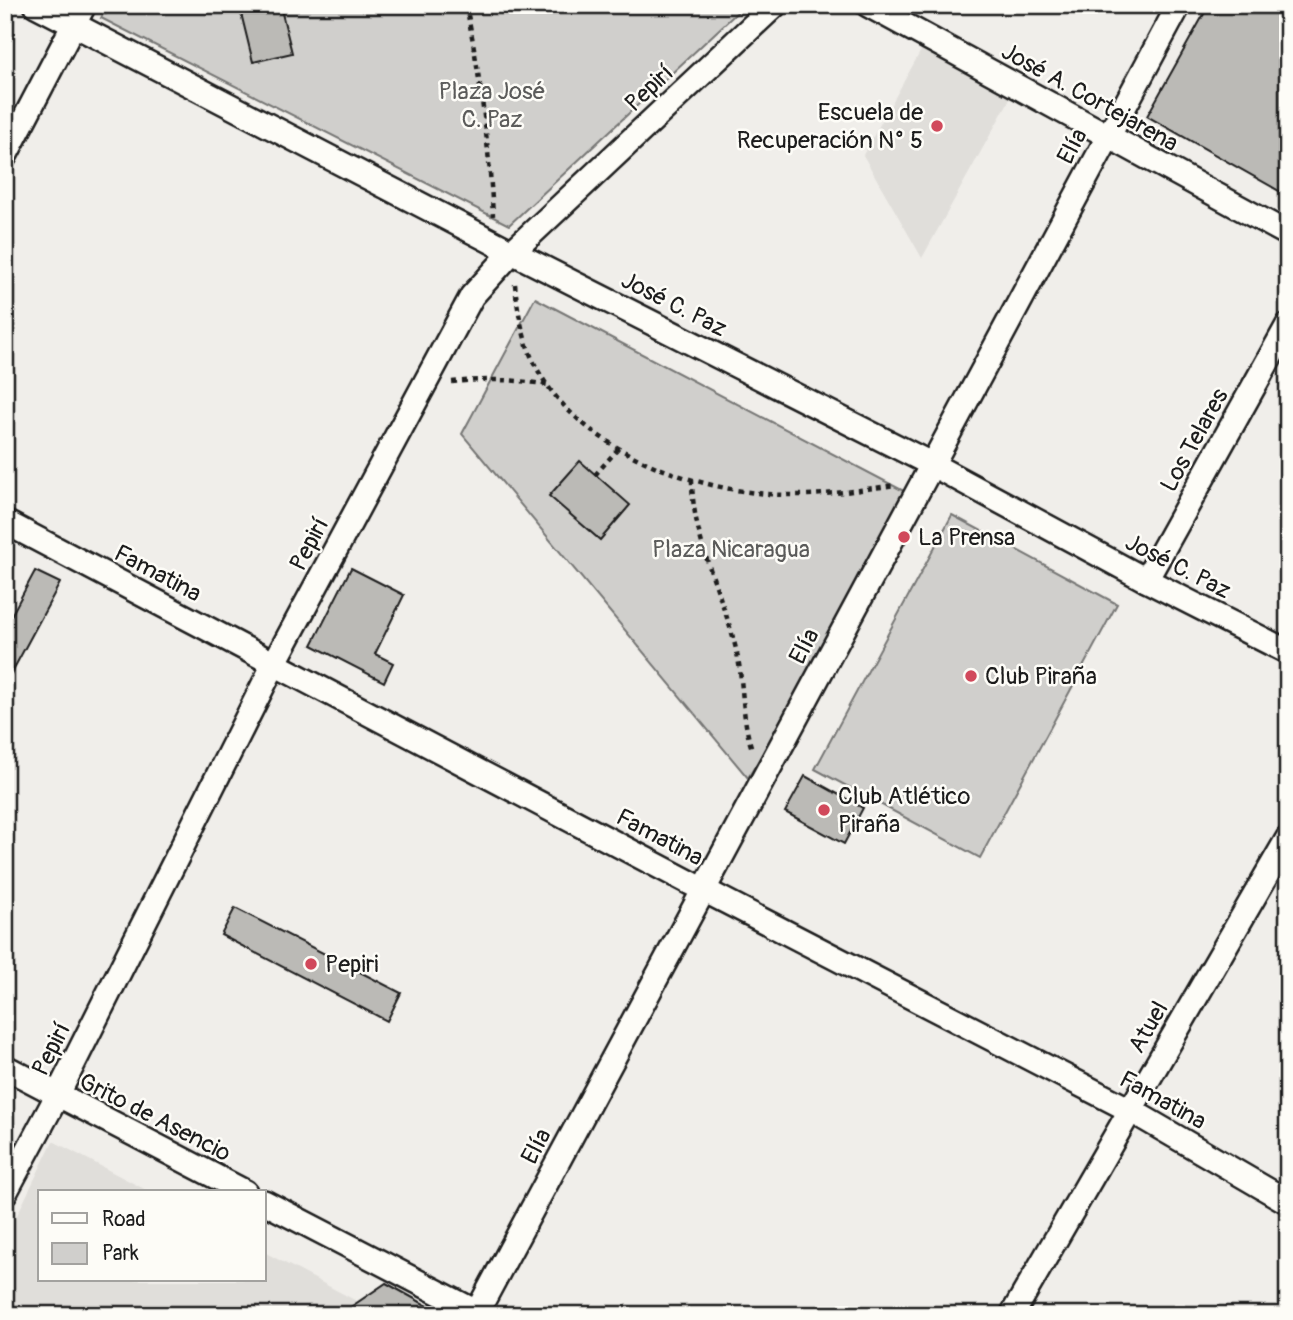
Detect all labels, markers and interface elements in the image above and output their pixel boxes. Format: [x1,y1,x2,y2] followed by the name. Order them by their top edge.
[996,37,1183,158] street label: José A. Cortejarena
[619,59,680,118] street label: Pepirí
[439,77,545,134] park label: Plaza José C. Paz
[737,98,923,155] place label: Escuela de Recuperación N° 5
[929,118,945,134] marker: Escuela de Recuperación N° 5
[1051,123,1094,169] street label: Elía
[616,266,731,343] street label: José C. Paz
[1154,383,1235,497] street label: Los Telares
[284,513,335,576] street label: Pepirí
[918,523,1015,552] place label: La Prensa
[1120,528,1235,605] street label: José C. Paz
[896,529,912,545] marker: La Prensa
[652,535,810,564] park label: Plaza Nicaragua
[109,538,206,608] street label: Famatina
[783,623,826,669] street label: Elía
[985,662,1097,691] place label: Club Piraña
[963,668,979,684] marker: Club Piraña
[838,782,970,839] place label: Club Atlético Piraña
[611,802,708,872] street label: Famatina
[816,802,832,818] marker: Club Atlético Piraña
[325,950,379,979] place label: Pepiri
[303,956,319,972] marker: Pepiri
[1122,996,1175,1058] street label: Atuel
[26,1018,77,1081] street label: Pepirí
[1114,1065,1211,1136] street label: Famatina
[74,1067,235,1168] street label: Grito de Asencio
[515,1123,558,1169] street label: Elía
[38,1190,266,1282] legend
[102,1206,146,1233] text: Road
[102,1240,139,1267] text: Park

